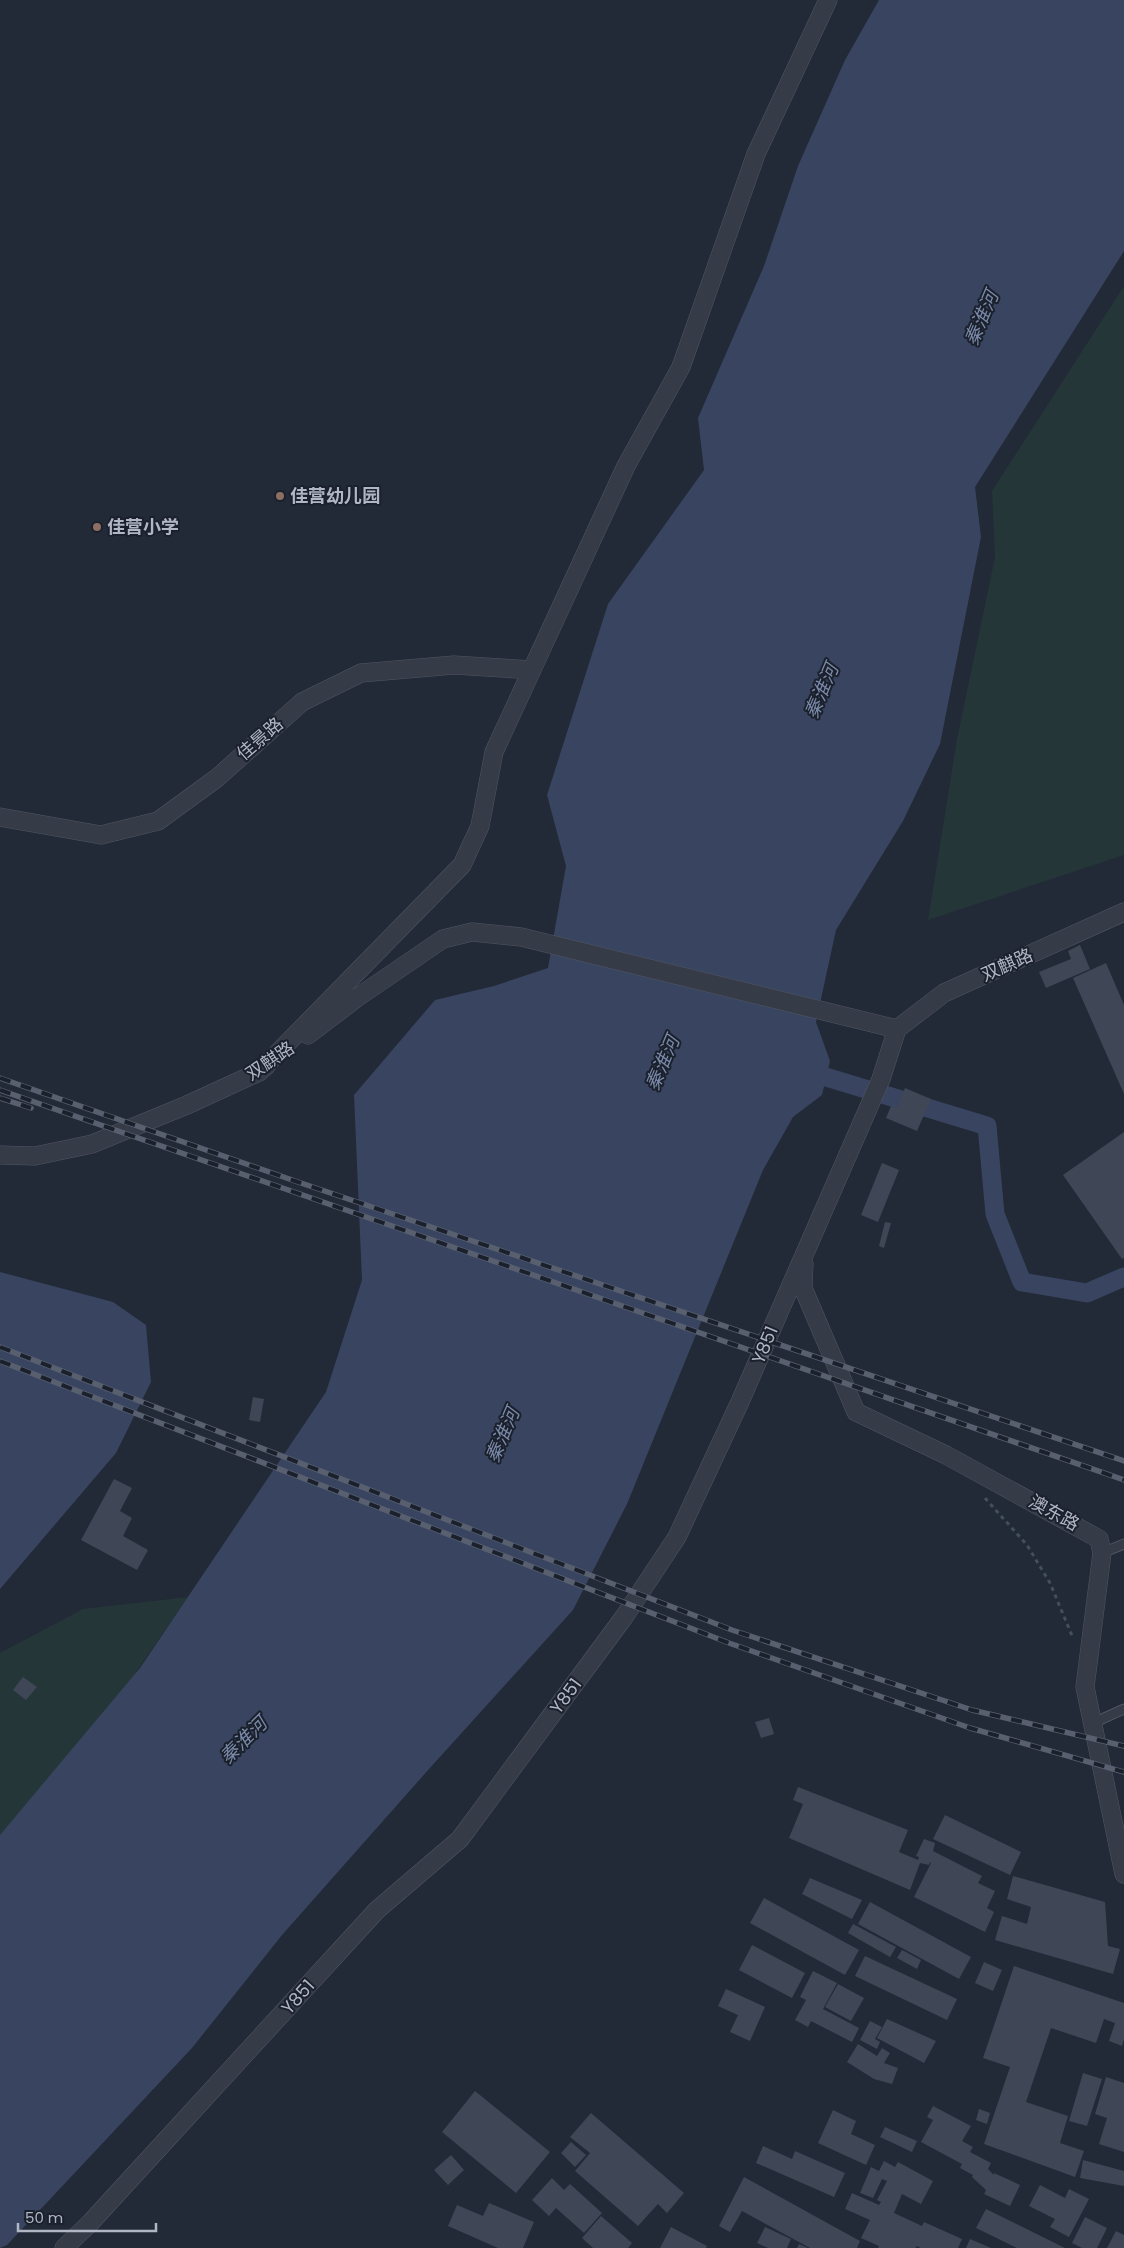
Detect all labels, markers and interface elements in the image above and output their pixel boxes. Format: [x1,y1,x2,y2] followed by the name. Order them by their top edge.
[958,283,1007,350] water label: 秦淮河
[290,483,380,508] place label: 佳营幼儿园
[274,490,286,502] marker: 佳营幼儿园
[107,514,179,539] place label: 佳营小学
[91,521,103,533] marker: 佳营小学
[798,656,847,723] water label: 秦淮河
[231,711,288,766] street label: 佳景路
[977,942,1037,987] street label: 双麒路
[639,1028,688,1095] water label: 秦淮河
[240,1035,299,1086] street label: 双麒路
[745,1322,784,1368] street label: Y851
[479,1400,528,1467] water label: 秦淮河
[1025,1489,1084,1537] street label: 澳东路
[544,1673,587,1719] street label: Y851
[214,1708,276,1770] water label: 秦淮河
[275,1974,320,2019] street label: Y851
[18,2200,155,2232] scale bar
[25,2207,63,2228] text: 50 m

